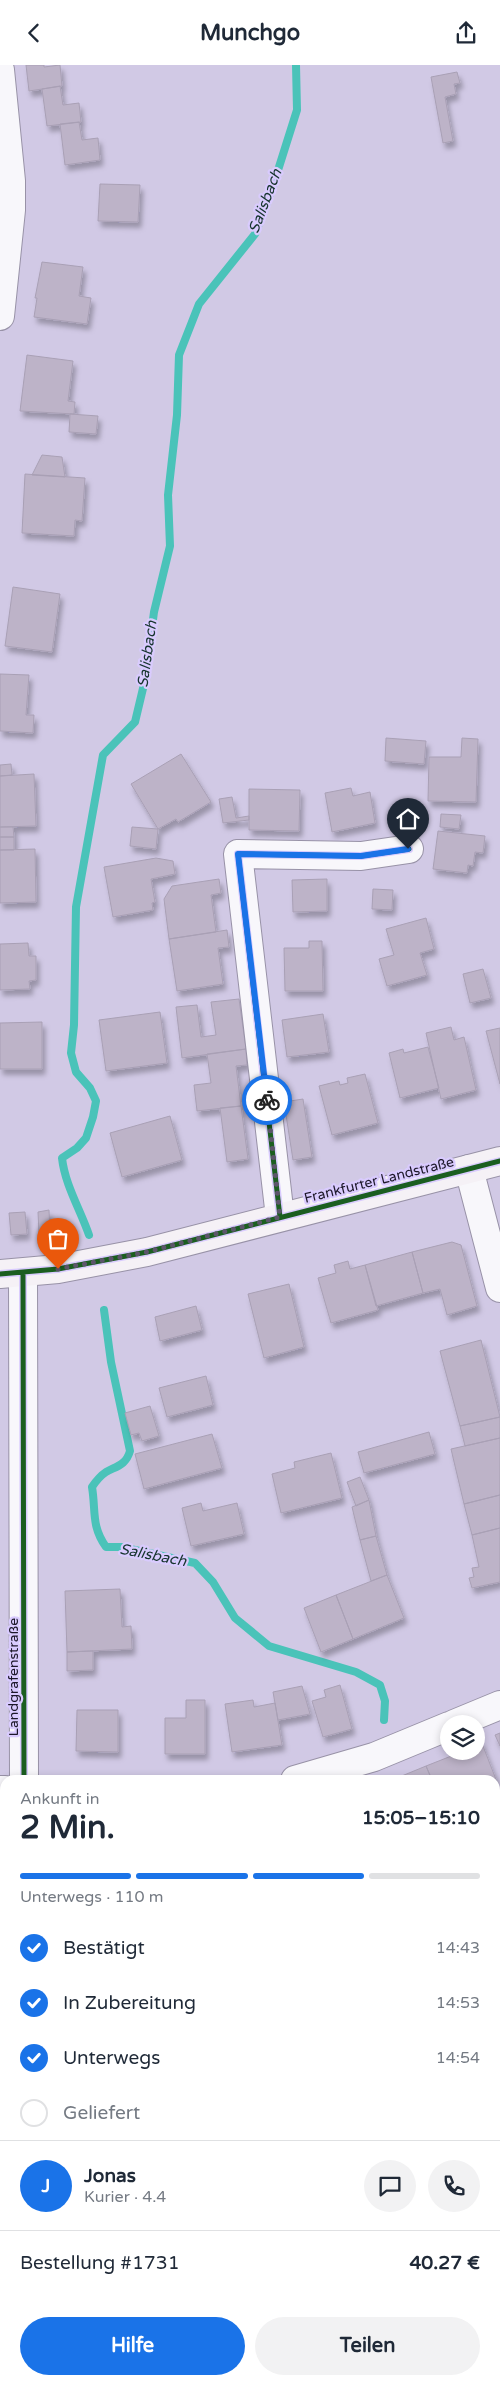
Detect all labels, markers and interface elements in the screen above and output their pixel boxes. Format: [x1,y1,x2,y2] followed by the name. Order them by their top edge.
[20,19,48,47] icon: back
[452,19,480,47] icon: share
[200,20,300,46] text: Munchgo
[245,166,286,236] water label: Salisbach
[133,619,161,689] water label: Salisbach
[387,798,429,849] pin
[394,805,422,833] icon: home
[242,1075,292,1125] courier
[253,1086,281,1114] icon: bike
[302,1153,456,1207] street label: Frankfurter Landstraße
[37,1218,79,1269] pin
[44,1225,72,1253] icon: bag
[118,1540,189,1570] water label: Salisbach
[5,1618,22,1736] street label: Landgrafenstraße
[440,1715,485,1760] map controls
[440,1715,485,1760] button: layers
[20,1789,100,1809] text: Ankunft in
[362,1807,480,1829] text: 15:05–15:10
[20,1809,115,1847] text: 2 Min.
[20,1887,163,1907] text: Unterwegs · 110 m
[20,1934,48,1962] icon: check
[63,1937,145,1959] text: Bestätigt
[436,1938,480,1958] text: 14:43
[20,1989,48,2017] icon: check
[63,1992,196,2014] text: In Zubereitung
[436,1993,480,2013] text: 14:53
[20,2044,48,2072] icon: check
[63,2047,160,2069] text: Unterwegs
[436,2048,480,2068] text: 14:54
[63,2102,140,2124] text: Geliefert
[364,2160,416,2212] button: chat
[428,2160,480,2212] button: phone
[84,2165,136,2187] text: Jonas
[42,2175,50,2197] text: J
[84,2187,166,2207] text: Kurier · 4.4
[20,2252,180,2274] text: Bestellung #1731
[409,2252,480,2274] text: 40.27 €
[20,2317,245,2375] button: Hilfe
[255,2317,480,2375] button: Teilen

